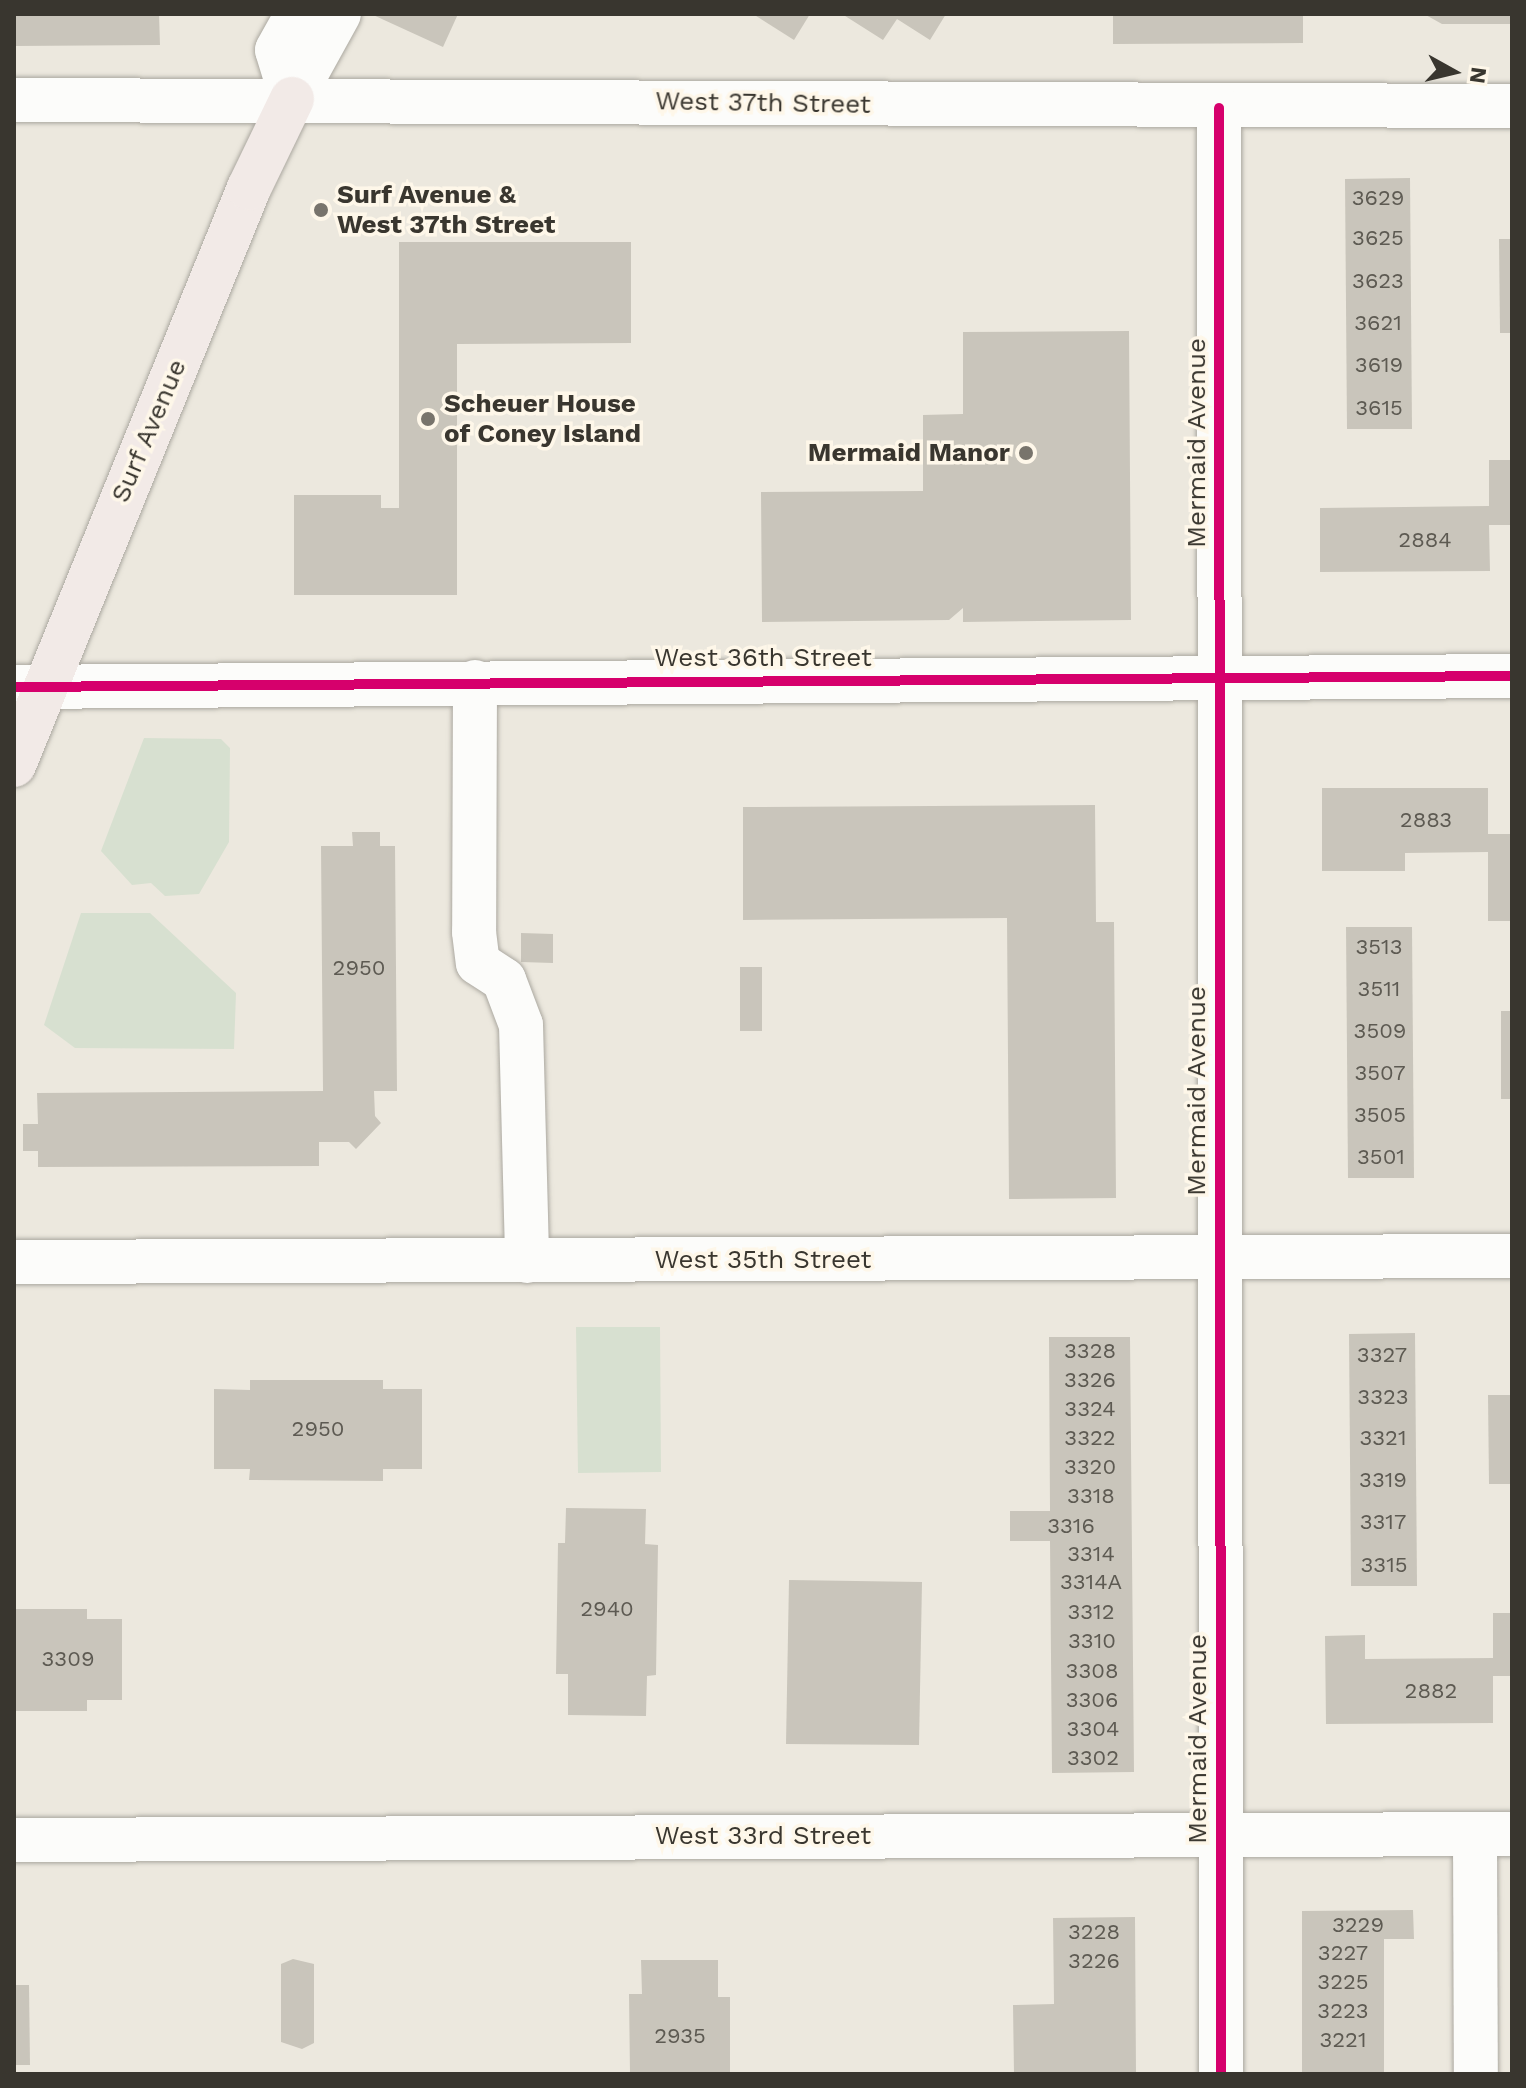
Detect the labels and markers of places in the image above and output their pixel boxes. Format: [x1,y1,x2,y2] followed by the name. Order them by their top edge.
[337,179,555,240] place label: Surf Avenue & West 37th Street
[312,201,330,219] marker: Surf Avenue & West 37th Street
[444,388,642,450] place label: Scheuer House of Coney Island
[419,410,437,428] marker: Scheuer House of Coney Island
[808,437,1010,469] place label: Mermaid Manor
[1017,444,1035,462] marker: Mermaid Manor

